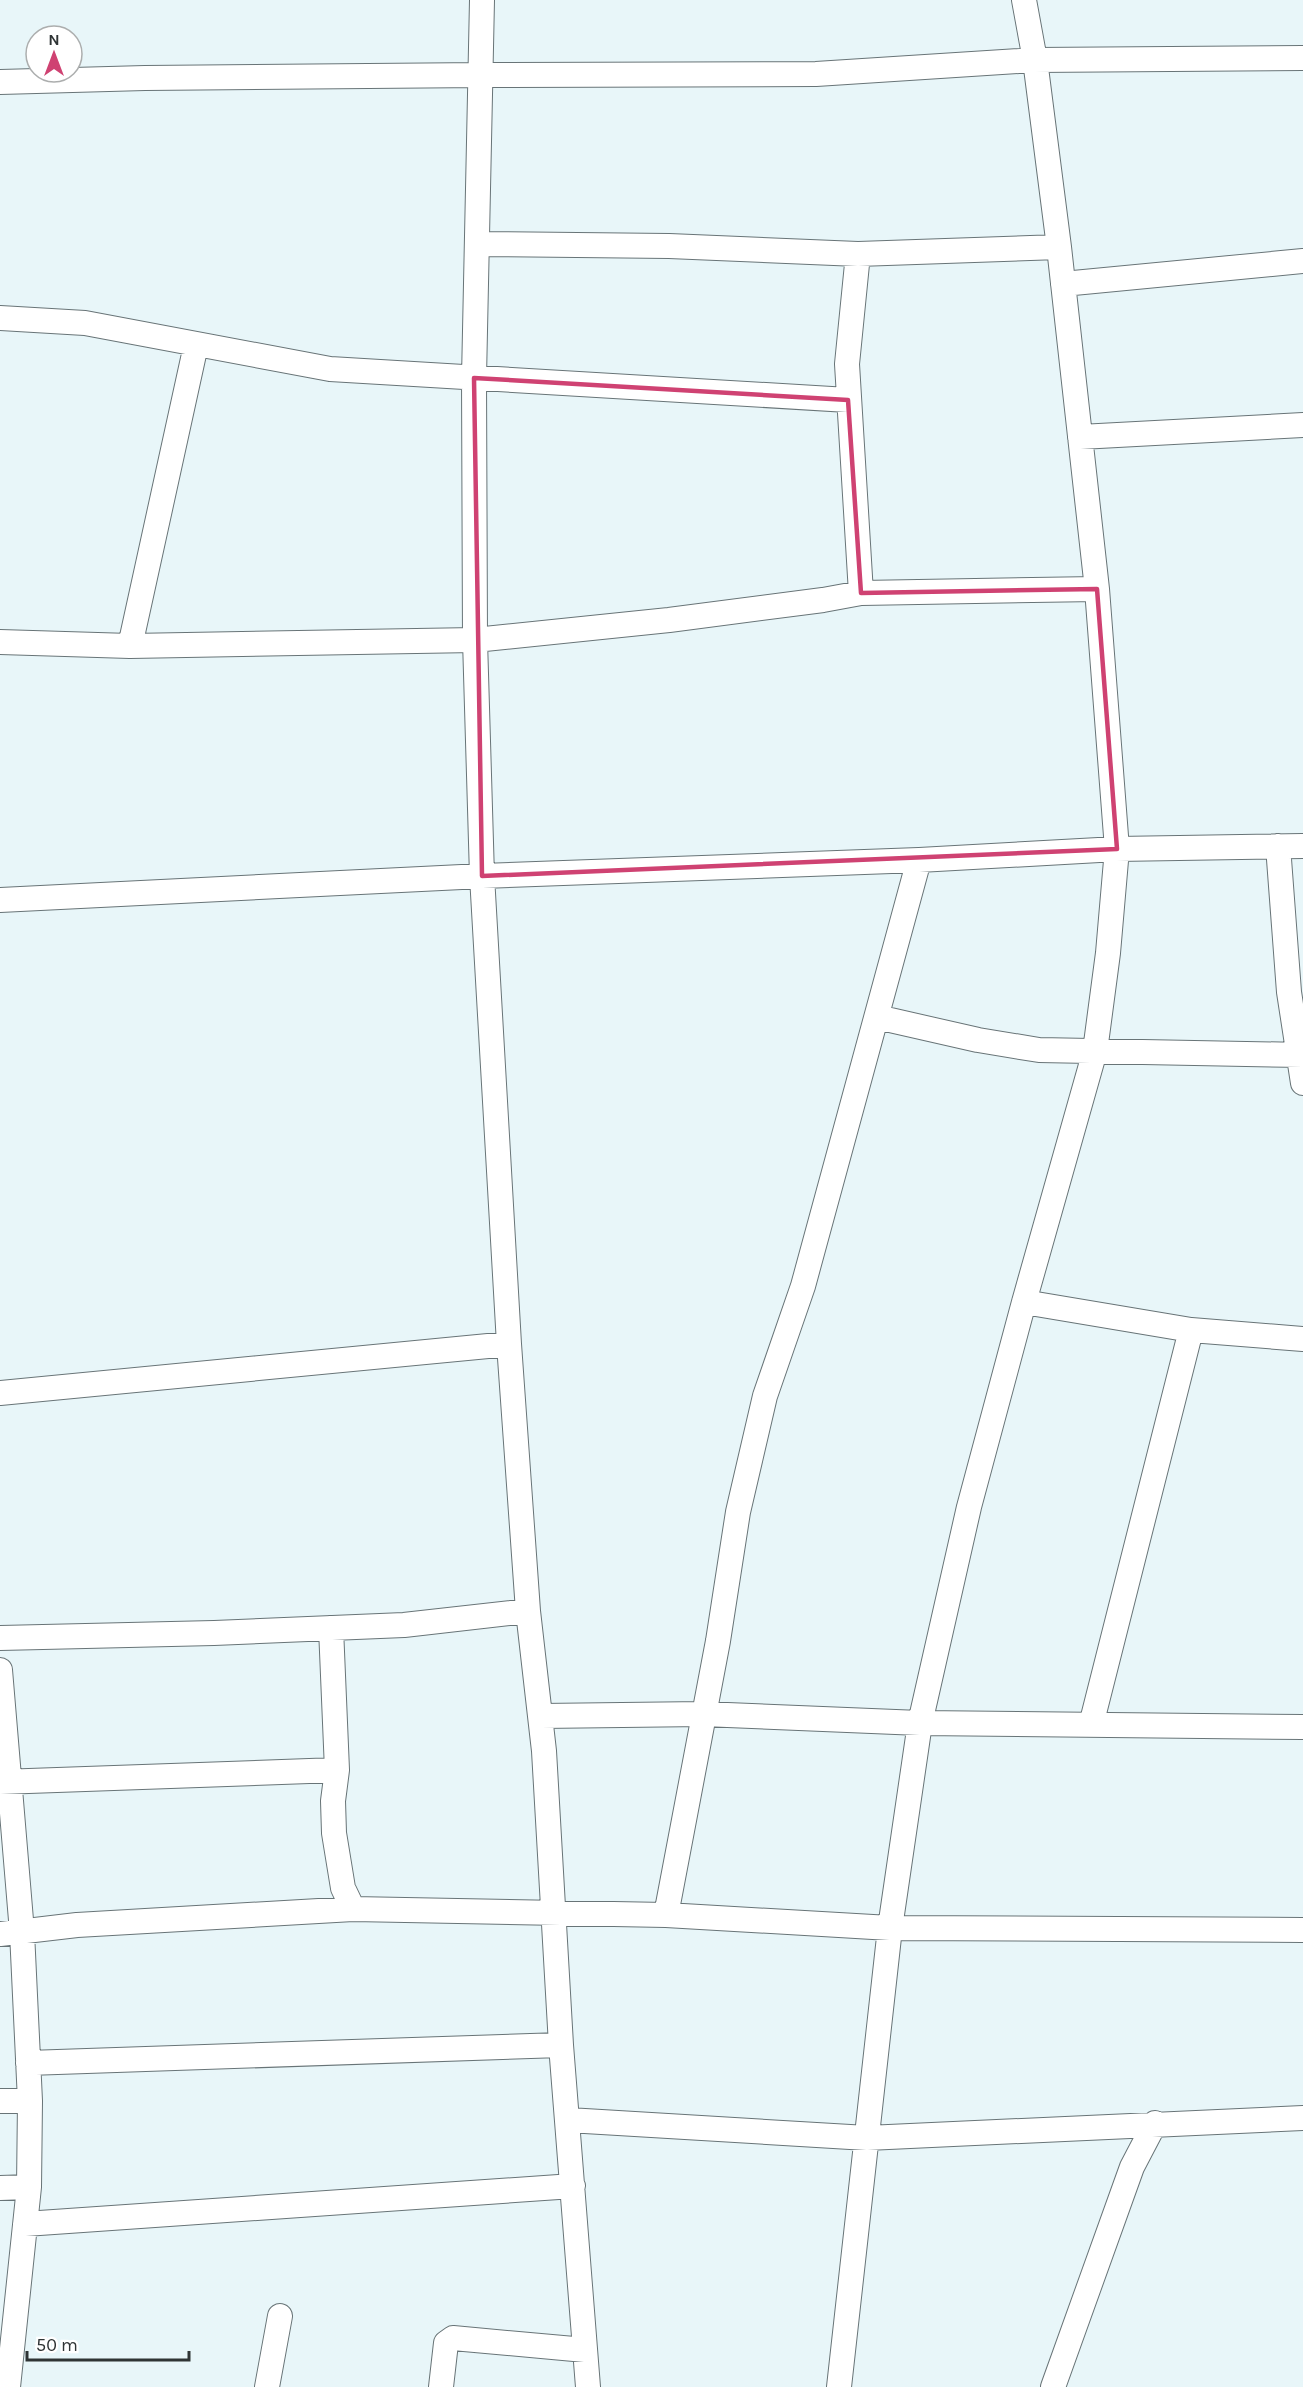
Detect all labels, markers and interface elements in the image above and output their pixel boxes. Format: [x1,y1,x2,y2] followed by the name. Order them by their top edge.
[24,24,84,84] north arrow
[48,30,60,49] text: N
[27,2324,189,2362] scale bar
[36,2334,78,2356] text: 50 m

